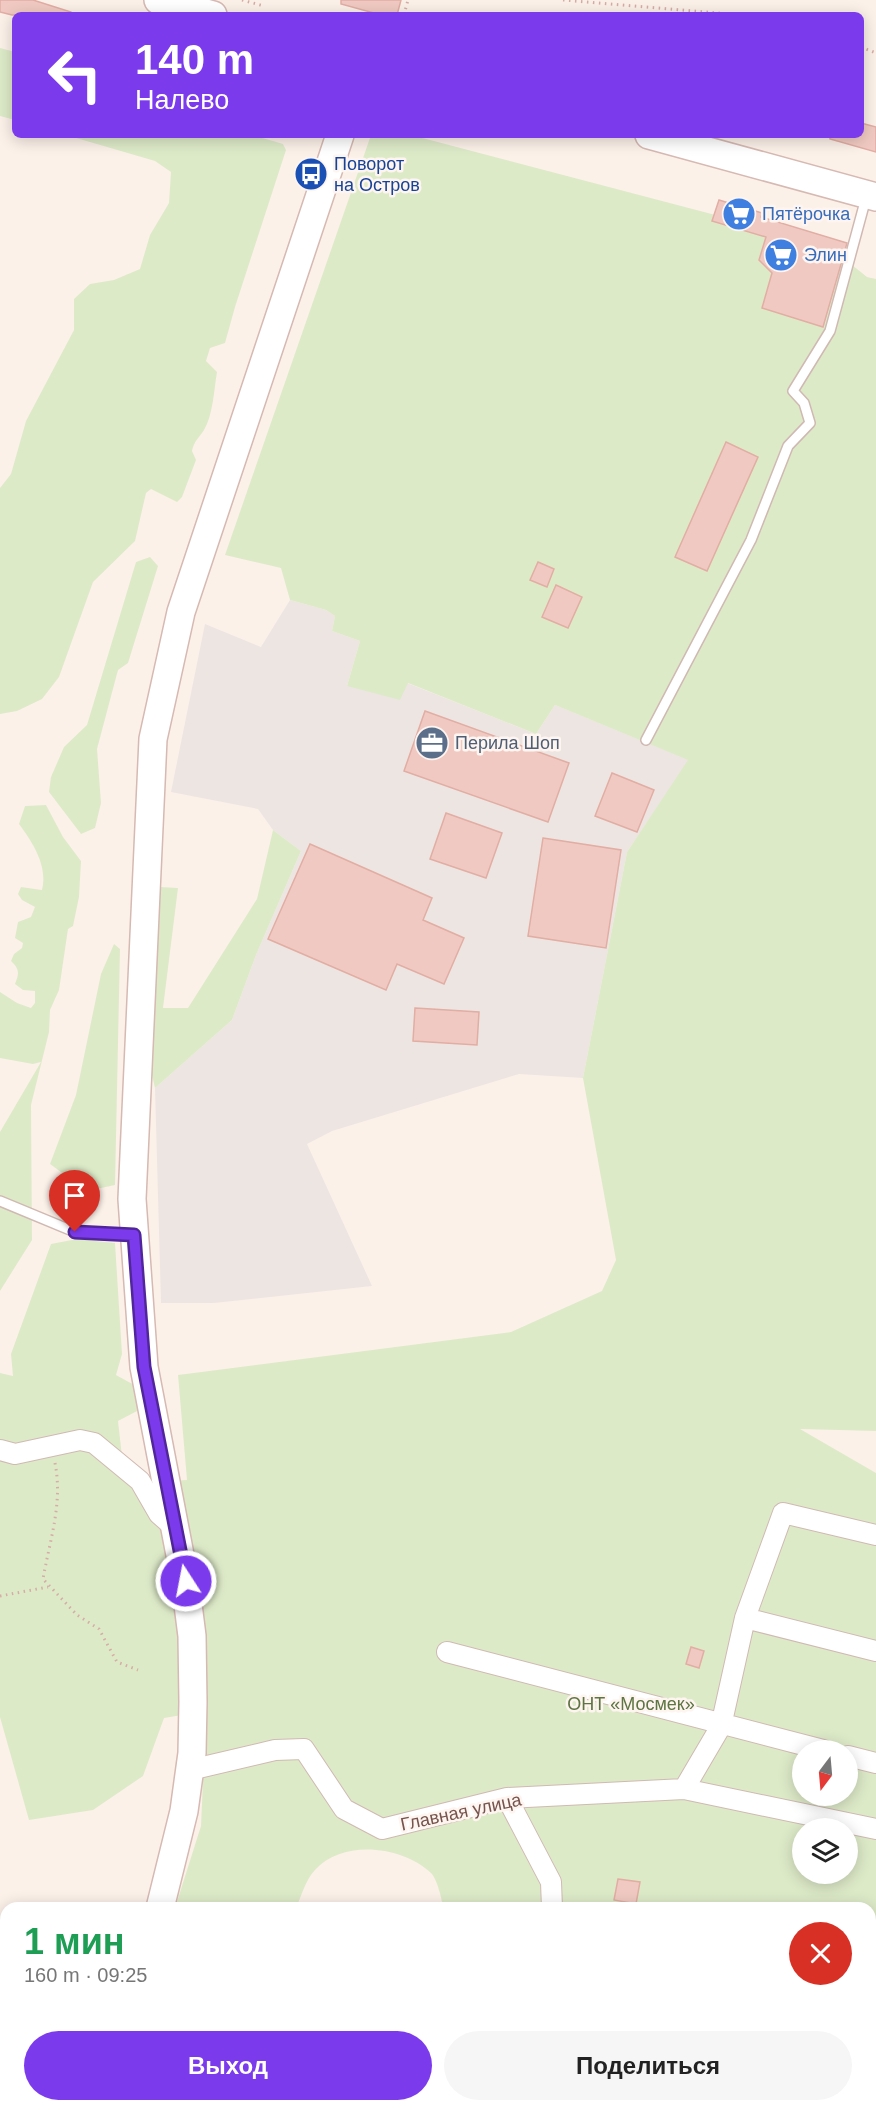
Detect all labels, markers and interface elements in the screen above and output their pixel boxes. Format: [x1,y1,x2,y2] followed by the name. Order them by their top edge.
[36,36,114,114] icon: left
[135,36,254,83] text: 140 m
[135,85,229,115] text: Налево
[334,154,420,195] place label: Поворот на Остров
[293,156,329,192] bus stop icon: Поворот на Остров
[721,196,757,232] supermarket icon: Пятёрочка
[762,204,851,224] place label: Пятёрочка
[763,237,799,273] supermarket icon: Элин
[804,245,847,265] place label: Элин
[414,725,450,761] office icon: Перила Шоп
[455,733,560,753] place label: Перила Шоп
[49,1170,100,1232] pin
[58,1179,91,1212] icon: arrive
[154,1549,218,1613] position arrow
[567,1694,695,1714] park label: ОНТ «Мосмек»
[792,1740,858,1806] north arrow
[792,1740,858,1884] map controls
[399,1789,524,1835] street label: Главная улица
[792,1818,858,1884] button: layers
[24,1921,125,1962] text: 1 мин
[789,1922,852,1985] button: close
[24,1964,147,1986] text: 160 m · 09:25
[24,2031,432,2100] button: Выход
[444,2031,852,2100] button: Поделиться

